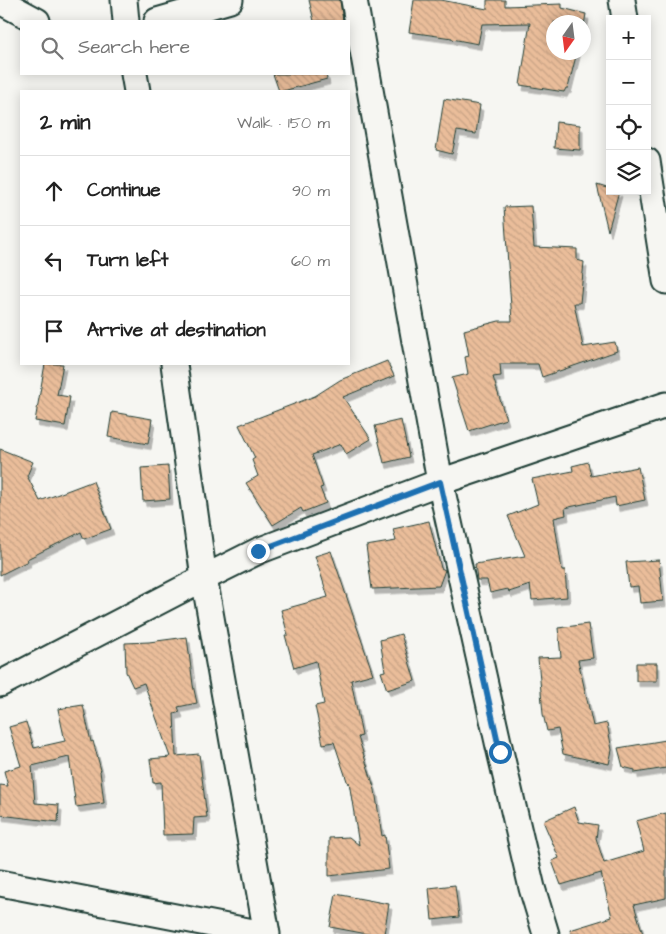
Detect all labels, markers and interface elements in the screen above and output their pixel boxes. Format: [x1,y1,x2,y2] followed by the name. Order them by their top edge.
[546,15,591,60] north arrow
[606,15,651,195] map controls
[606,15,651,60] button: +
[20,20,350,75] search box
[38,34,66,62] icon: search
[78,34,190,61] text: Search here
[606,60,651,105] button: −
[606,105,651,150] button: locate
[40,108,90,137] text: 2 min
[237,112,330,134] text: Walk · 150 m
[606,150,651,195] button: layers
[40,177,68,205] icon: ahead
[87,177,161,204] text: Continue
[292,180,330,202] text: 90 m
[40,247,68,275] icon: left
[87,247,168,274] text: Turn left
[291,250,330,272] text: 60 m
[40,317,68,345] icon: arrive
[87,317,266,344] text: Arrive at destination
[247,540,270,563] route end
[489,741,512,764] route start

